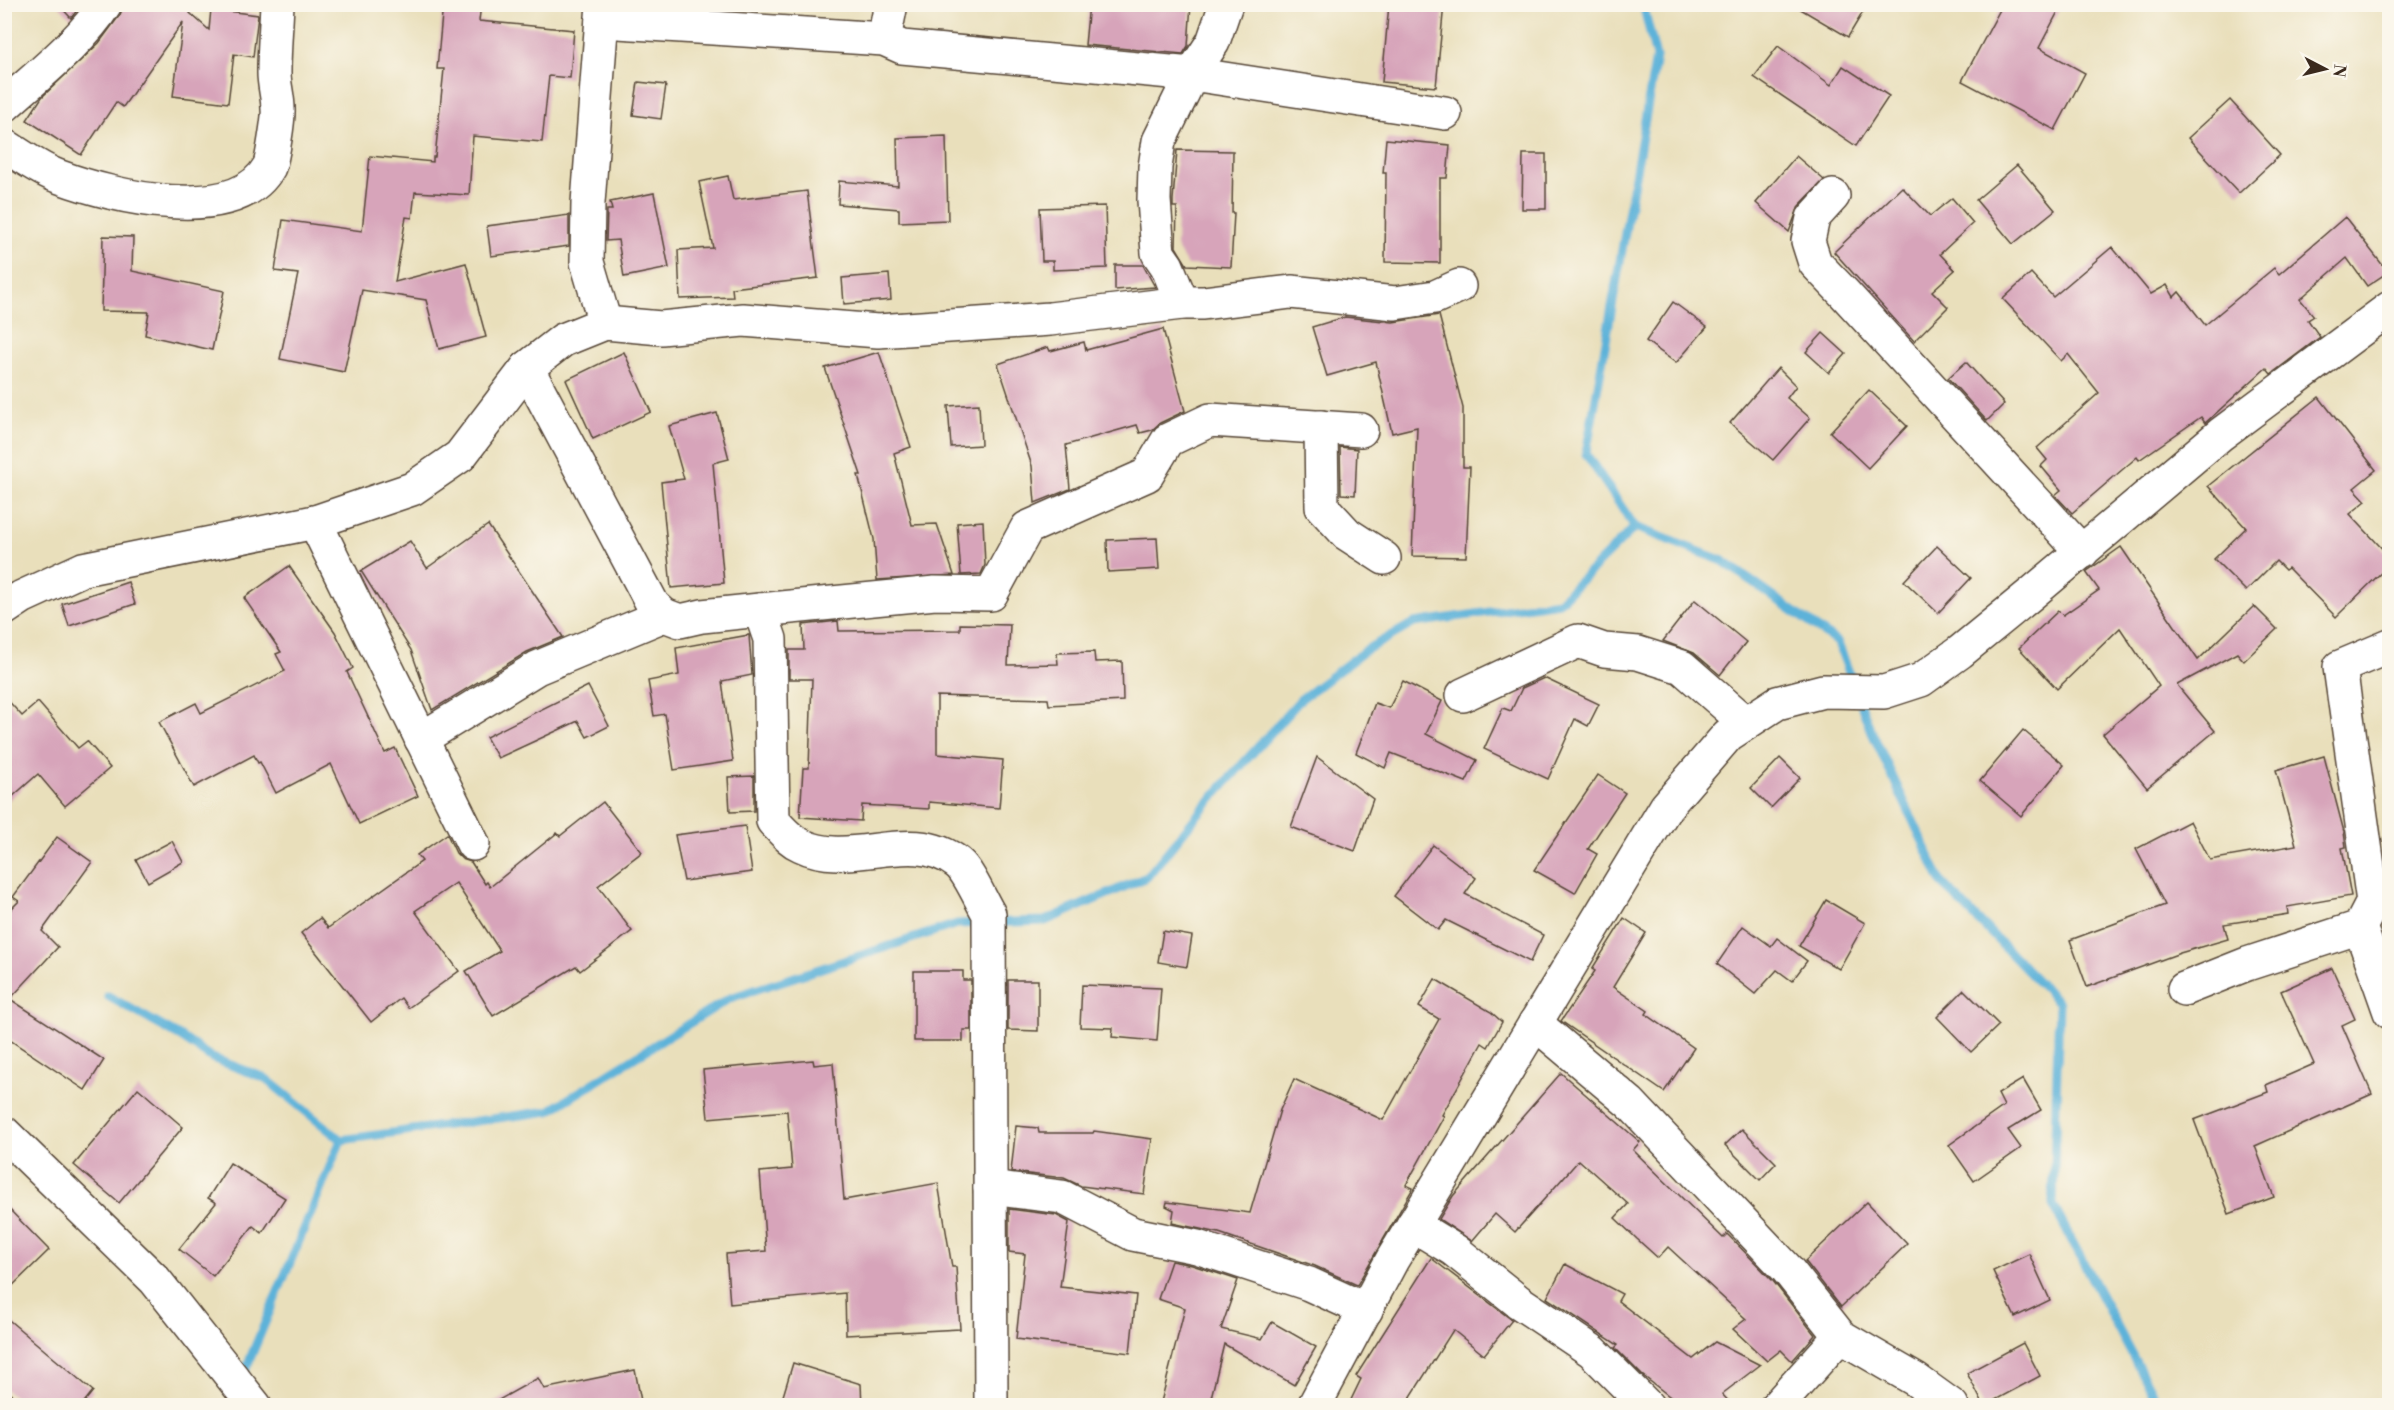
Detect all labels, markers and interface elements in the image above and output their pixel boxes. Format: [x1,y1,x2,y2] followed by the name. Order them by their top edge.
[2295,39,2355,99] north arrow
[2328,63,2350,79] text: N

